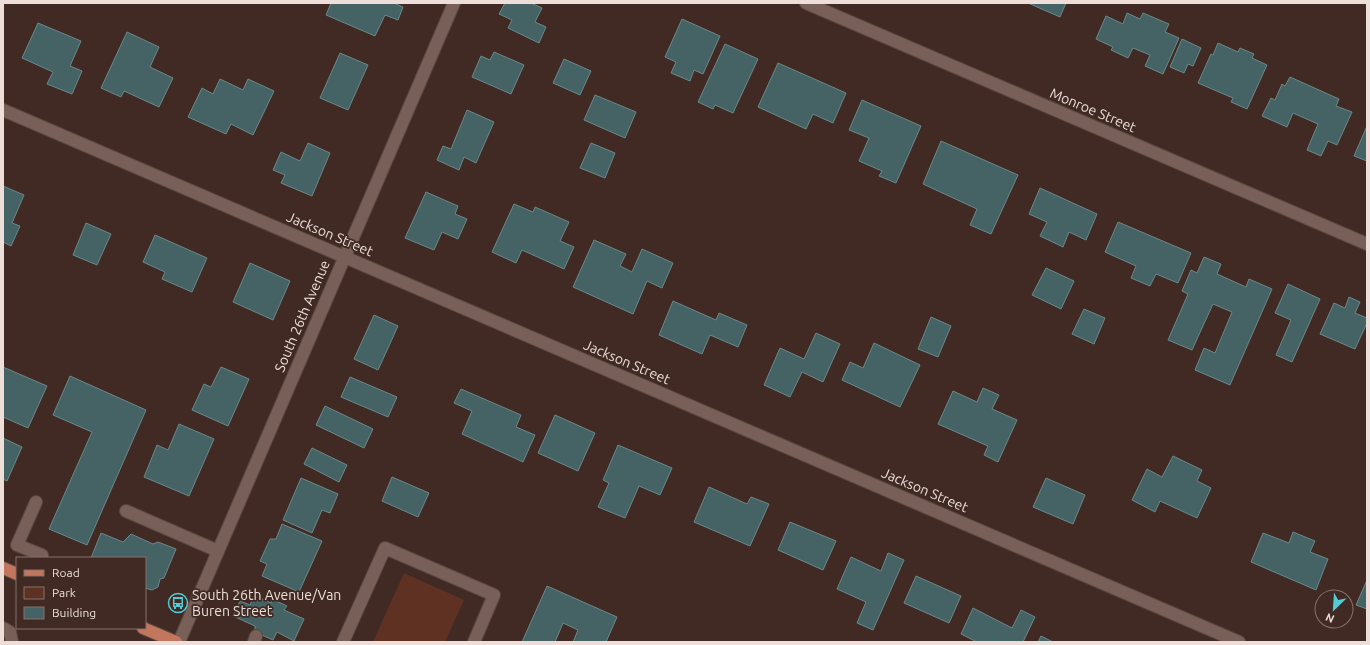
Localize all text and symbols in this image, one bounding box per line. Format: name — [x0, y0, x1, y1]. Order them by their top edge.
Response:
street label: Monroe Street — [1048, 85, 1139, 136]
street label: Jackson Street — [284, 209, 376, 260]
street label: South 26th Avenue — [271, 258, 333, 374]
street label: Jackson Street — [581, 337, 673, 388]
street label: Jackson Street — [879, 465, 971, 516]
legend — [16, 557, 146, 629]
text: Road — [52, 566, 80, 579]
text: Park — [52, 586, 76, 599]
place label: South 26th Avenue/Van Buren Street — [192, 587, 341, 619]
north arrow — [1314, 589, 1354, 629]
bus stop icon: South 26th Avenue/Van Buren Street — [167, 592, 189, 614]
text: Building — [52, 606, 96, 619]
text: N — [1324, 611, 1336, 625]

